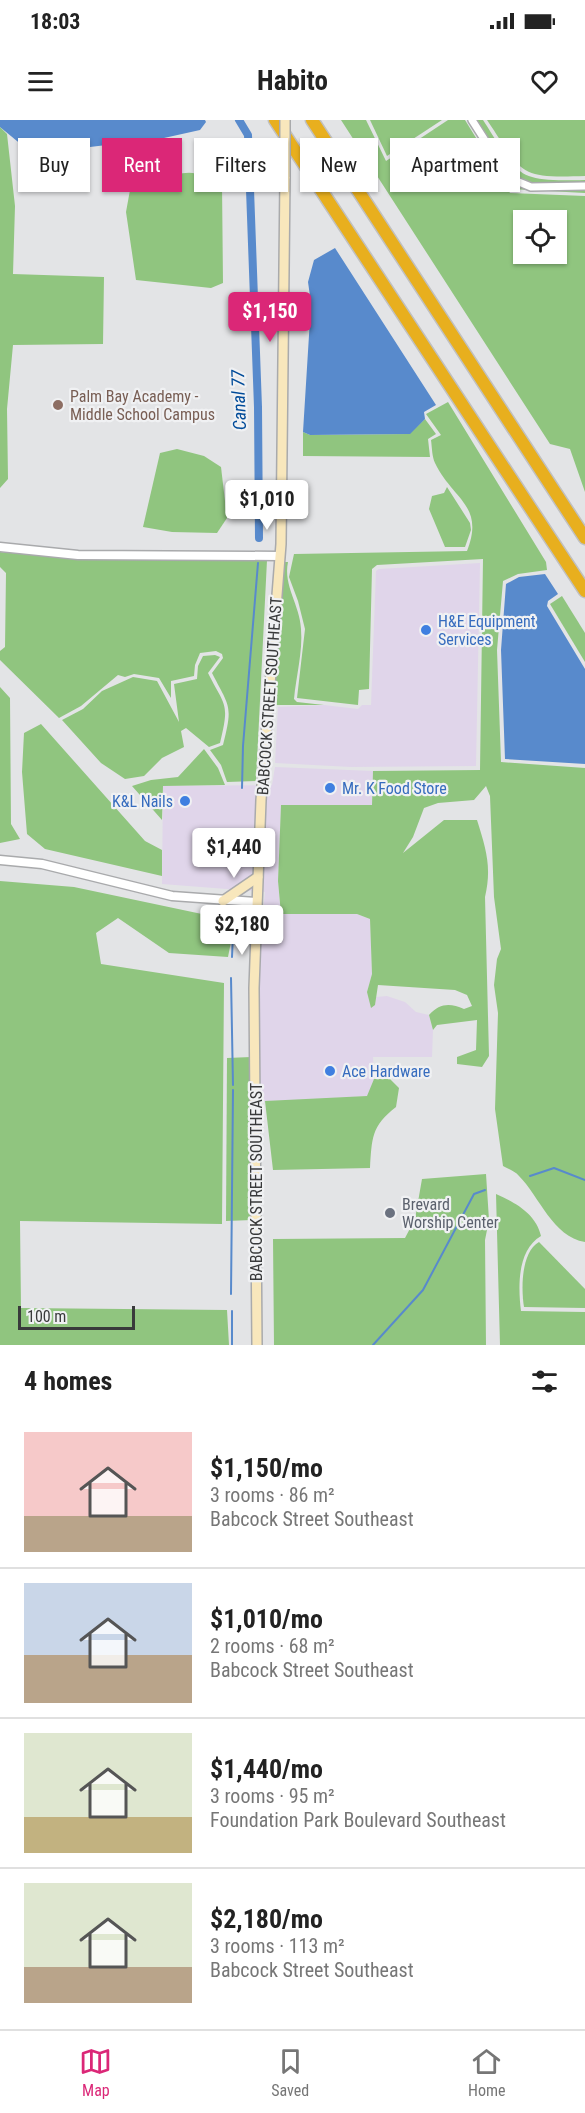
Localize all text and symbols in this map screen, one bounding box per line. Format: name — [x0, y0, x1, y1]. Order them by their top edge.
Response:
text: 18:03 — [30, 9, 81, 34]
icon: menu — [24, 65, 57, 98]
text: Habito — [257, 65, 328, 97]
icon: heart — [528, 65, 561, 98]
chip: Buy — [18, 138, 90, 192]
chip: Rent — [102, 138, 182, 192]
chip: Filters — [194, 138, 288, 192]
chip: New — [300, 138, 378, 192]
chip: Apartment — [390, 138, 520, 192]
map controls — [513, 210, 567, 264]
button: locate — [513, 210, 567, 264]
pin: $1,150 — [221, 292, 319, 343]
text: $1,150 — [242, 299, 298, 323]
water label: Canal 77 — [227, 368, 250, 431]
place label: Palm Bay Academy - Middle School Campus — [70, 387, 215, 424]
marker: Palm Bay Academy - Middle School Campus — [51, 398, 65, 412]
pin: $1,010 — [218, 480, 316, 531]
text: $1,010 — [239, 487, 295, 511]
street label: BABCOCK STREET SOUTHEAST — [253, 596, 286, 796]
place label: H&E Equipment Services — [438, 612, 536, 649]
marker: H&E Equipment Services — [419, 623, 433, 637]
place label: Mr. K Food Store — [342, 779, 447, 798]
marker: Mr. K Food Store — [323, 781, 337, 795]
place label: K&L Nails — [112, 792, 173, 811]
marker: K&L Nails — [178, 794, 192, 808]
pin: $1,440 — [185, 828, 283, 879]
text: $1,440 — [206, 835, 262, 859]
pin: $2,180 — [193, 905, 291, 956]
text: $2,180 — [214, 912, 270, 936]
place label: Ace Hardware — [342, 1062, 430, 1081]
marker: Ace Hardware — [323, 1064, 337, 1078]
street label: BABCOCK STREET SOUTHEAST — [247, 1083, 266, 1281]
place label: Brevard Worship Center — [402, 1195, 499, 1232]
marker: Brevard Worship Center — [383, 1206, 397, 1220]
scale bar — [18, 1303, 135, 1330]
text: 100 m — [27, 1307, 66, 1326]
icon: filters — [528, 1365, 561, 1398]
text: 4 homes — [24, 1366, 112, 1396]
text: $1,150/mo — [210, 1453, 323, 1483]
icon: home — [72, 1456, 144, 1528]
text: 3 rooms · 86 m² — [210, 1483, 335, 1507]
text: Babcock Street Southeast — [210, 1507, 414, 1531]
text: $1,010/mo — [210, 1604, 323, 1634]
icon: home — [72, 1607, 144, 1679]
text: 2 rooms · 68 m² — [210, 1634, 335, 1658]
text: Babcock Street Southeast — [210, 1658, 414, 1682]
text: $1,440/mo — [210, 1754, 323, 1784]
icon: home — [72, 1757, 144, 1829]
text: 3 rooms · 95 m² — [210, 1784, 335, 1808]
text: Foundation Park Boulevard Southeast — [210, 1808, 506, 1832]
text: $2,180/mo — [210, 1904, 323, 1934]
icon: home — [72, 1907, 144, 1979]
text: 3 rooms · 113 m² — [210, 1934, 345, 1958]
text: Babcock Street Southeast — [210, 1958, 414, 1982]
tab: Map — [79, 2045, 112, 2100]
tab: Saved — [271, 2045, 309, 2100]
tab: Home — [468, 2045, 506, 2100]

